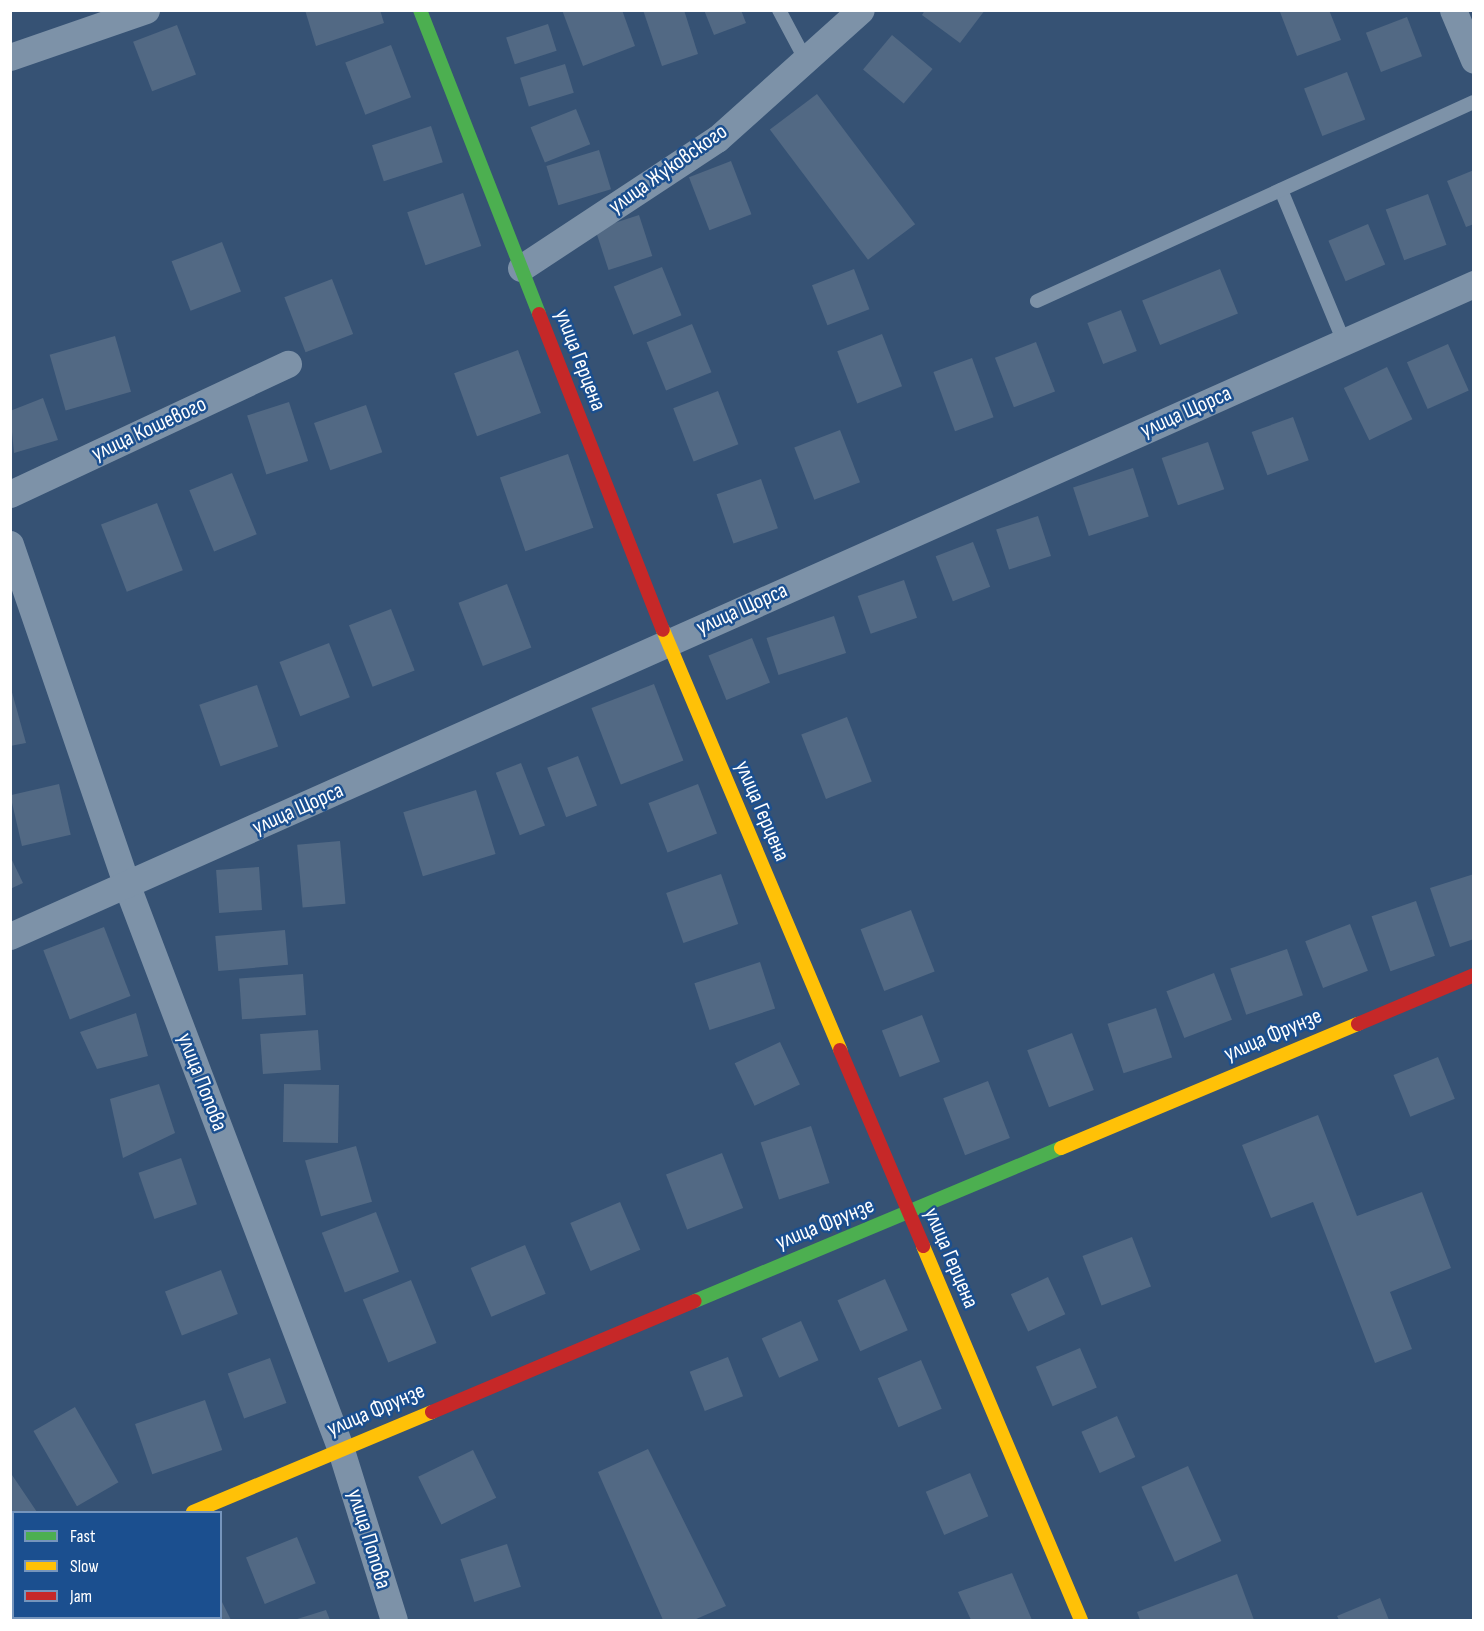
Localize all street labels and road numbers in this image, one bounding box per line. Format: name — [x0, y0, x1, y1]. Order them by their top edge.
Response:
street label: улица Жуковского — [604, 118, 732, 220]
street label: улица Герцена — [549, 305, 611, 415]
street label: улица Щорса — [1136, 380, 1236, 444]
street label: улица Кошевого — [87, 391, 211, 467]
street label: улица Щорса — [692, 577, 792, 641]
street label: улица Герцена — [729, 757, 795, 865]
street label: улица Щорса — [248, 777, 348, 841]
street label: улица Фрунзе — [1220, 1003, 1326, 1067]
street label: улица Попова — [171, 1029, 233, 1135]
street label: улица Фрунзе — [772, 1192, 878, 1256]
street label: улица Герцена — [918, 1204, 984, 1312]
street label: улица Фрунзе — [323, 1378, 429, 1442]
street label: улица Попова — [341, 1486, 397, 1592]

